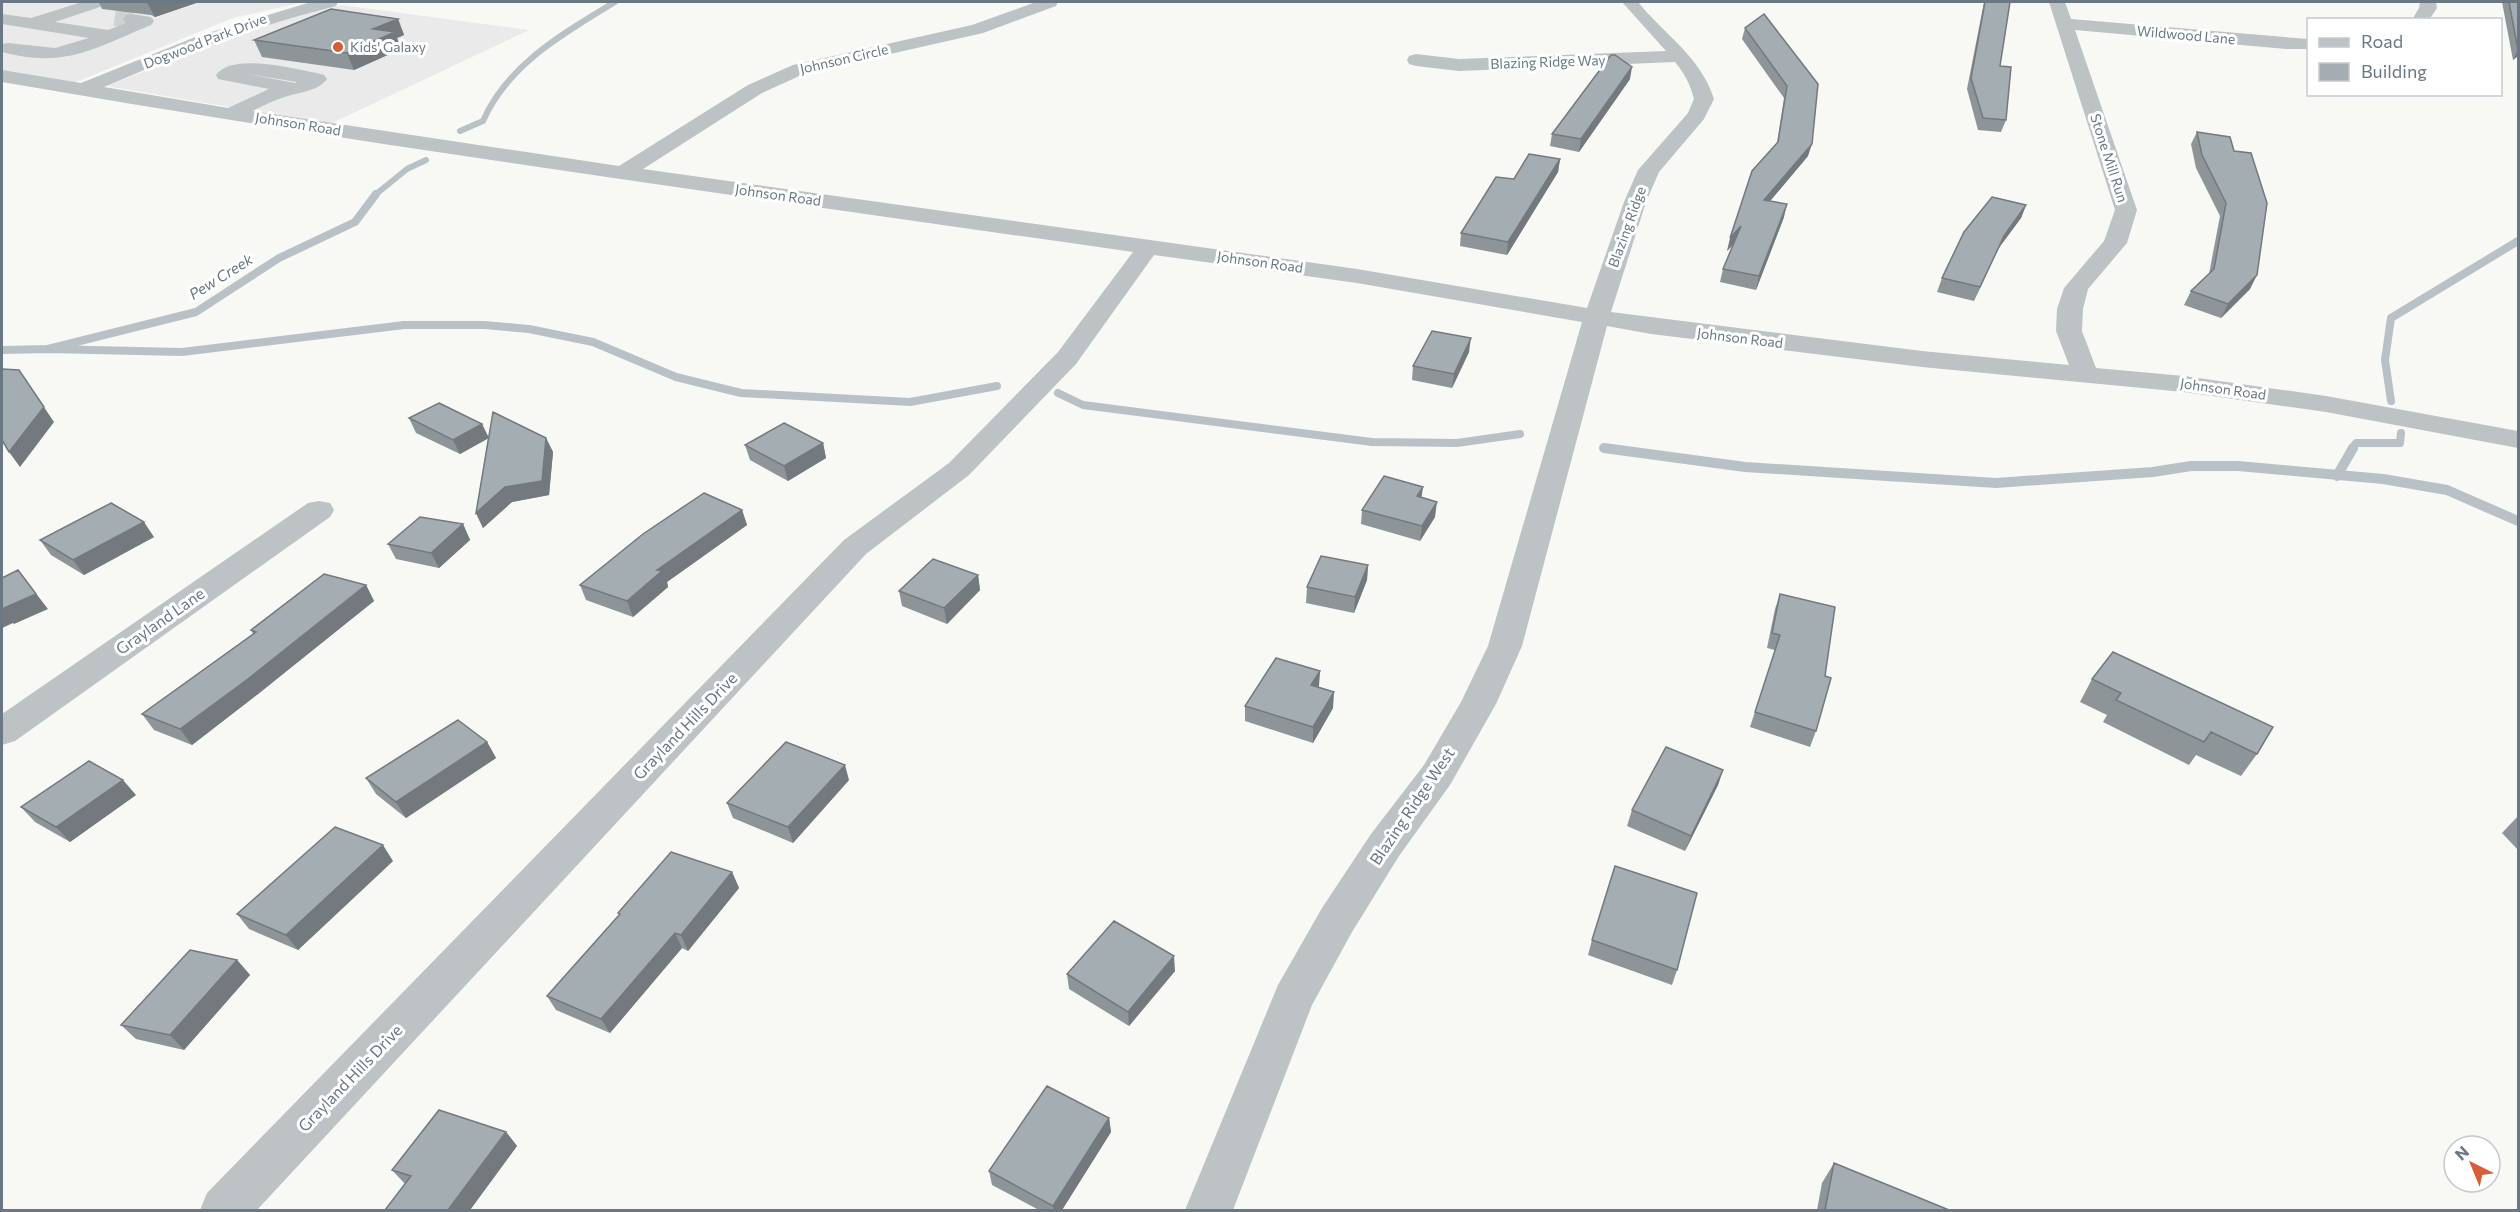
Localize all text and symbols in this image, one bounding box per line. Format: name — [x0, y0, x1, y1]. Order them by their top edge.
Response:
street label: Dogwood Park Drive — [141, 9, 269, 72]
legend — [2307, 18, 2502, 96]
street label: Wildwood Lane — [2136, 22, 2236, 47]
text: Road — [2361, 30, 2403, 52]
place label: Kids' Galaxy — [350, 38, 426, 55]
marker: Kids' Galaxy — [331, 40, 345, 54]
street label: Johnson Circle — [798, 40, 890, 77]
street label: Blazing Ridge Way — [1490, 51, 1606, 72]
text: Building — [2361, 60, 2427, 82]
street label: Johnson Road — [254, 108, 342, 139]
street label: Stone Mill Run — [2087, 111, 2132, 204]
street label: Johnson Road — [734, 180, 822, 209]
street label: Blazing Ridge — [1604, 184, 1649, 270]
street label: Johnson Road — [1216, 247, 1304, 276]
water label: Pew Creek — [185, 249, 256, 303]
street label: Johnson Road — [1696, 324, 1784, 351]
street label: Johnson Road — [2179, 374, 2267, 403]
street label: Grayland Lane — [112, 583, 208, 658]
street label: Grayland Hills Drive — [629, 668, 741, 783]
street label: Blazing Ridge West — [1365, 743, 1458, 868]
street label: Grayland Hills Drive — [294, 1020, 406, 1135]
north arrow — [2442, 1134, 2502, 1194]
text: N — [2451, 1142, 2472, 1164]

